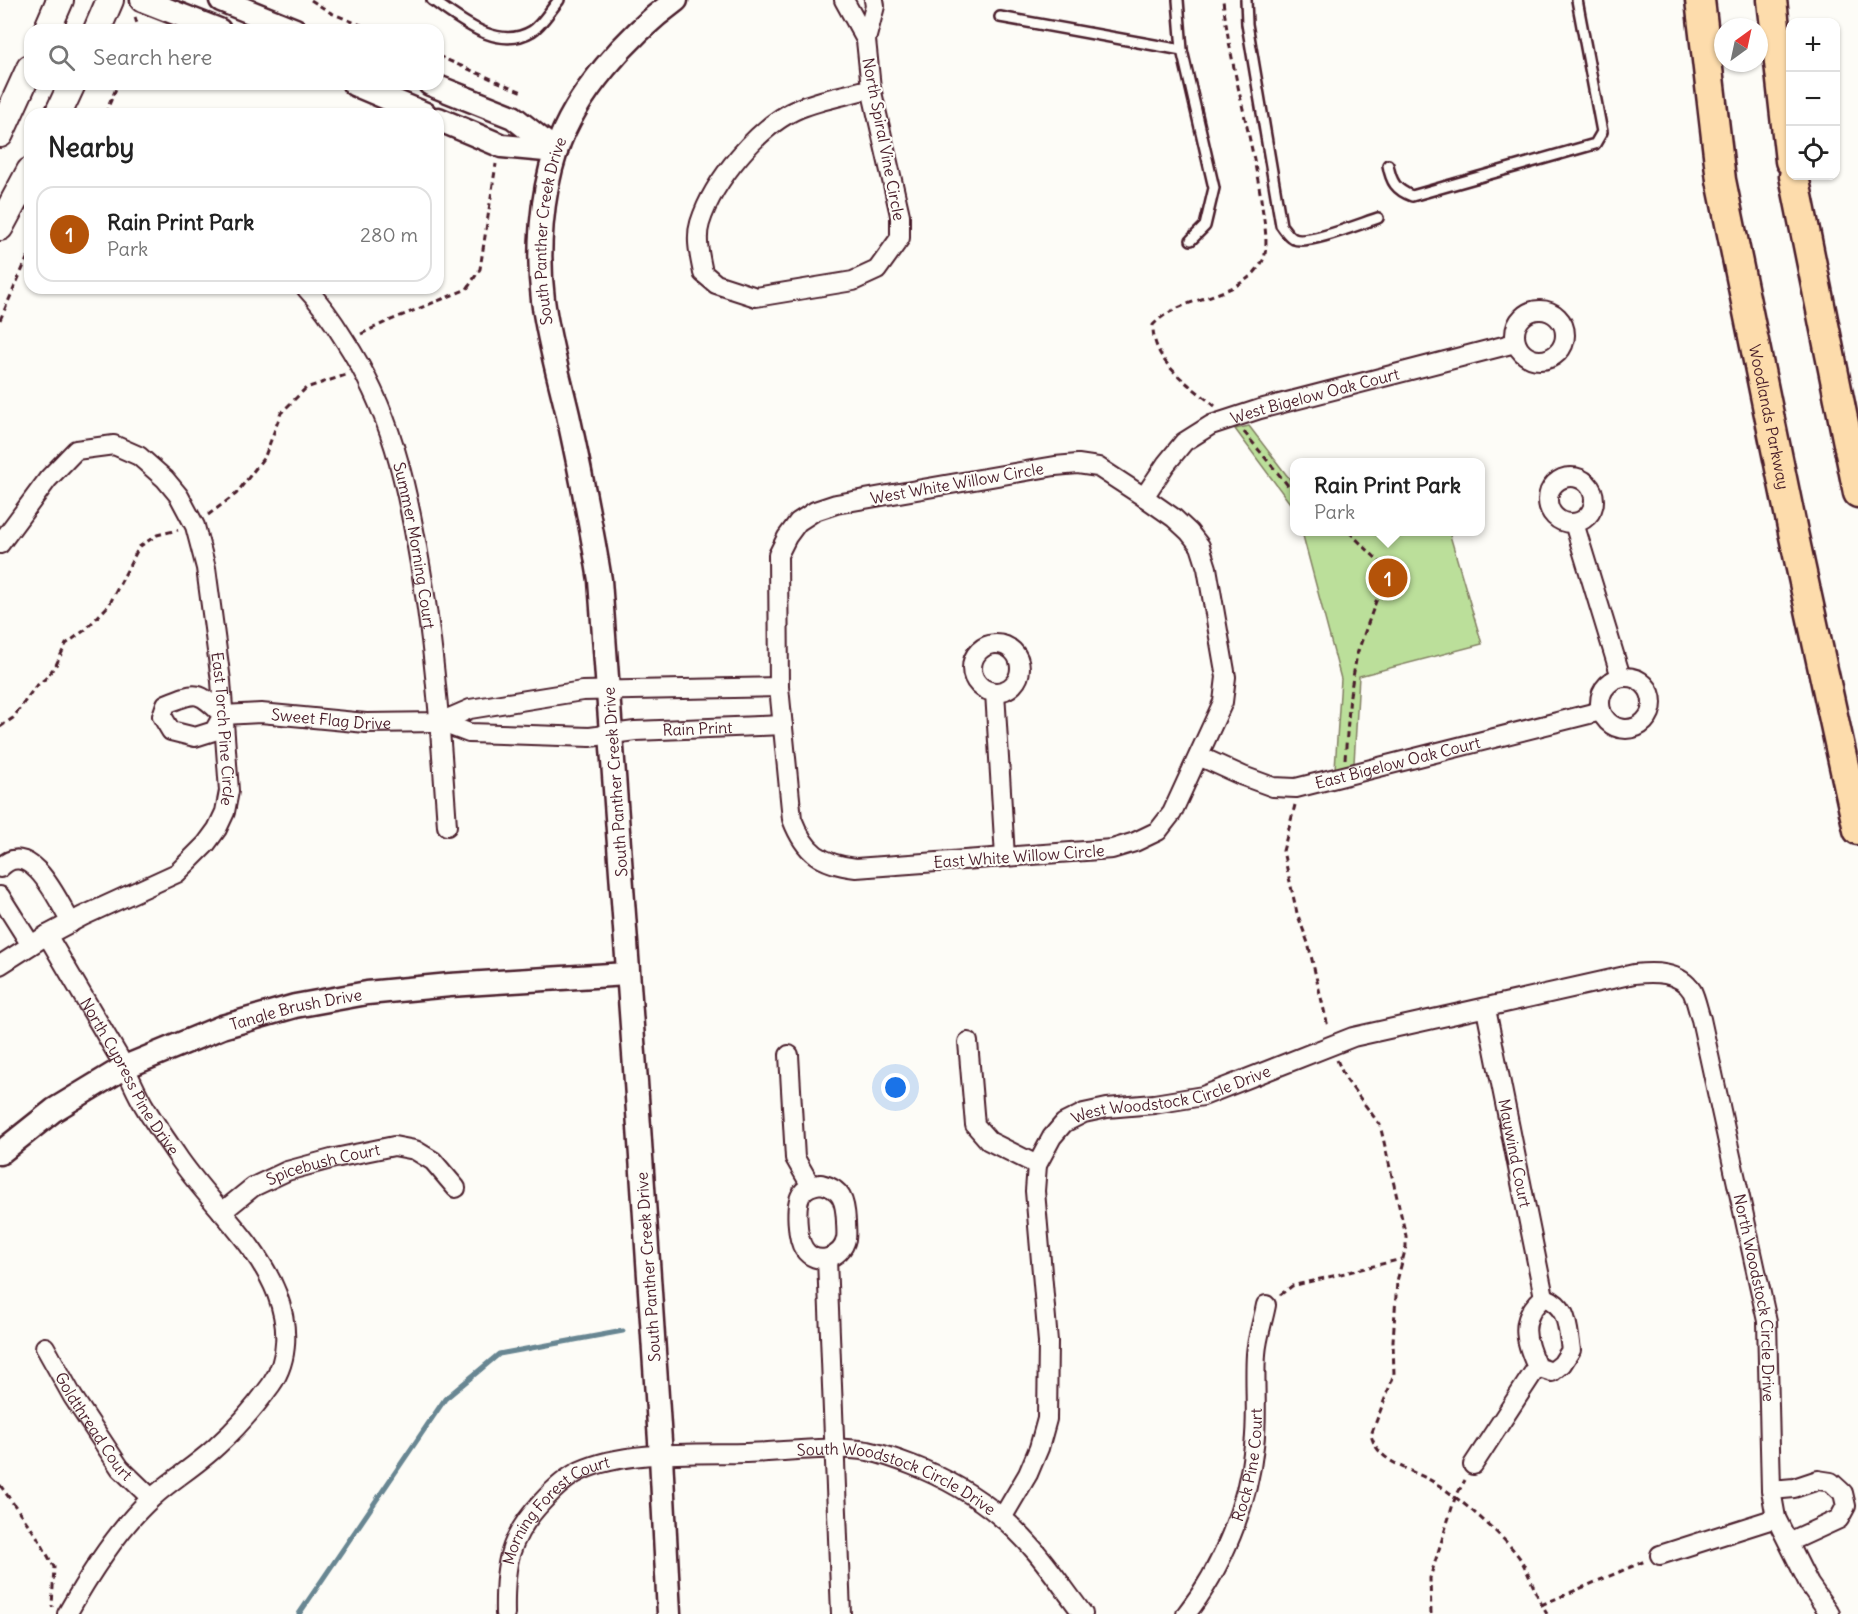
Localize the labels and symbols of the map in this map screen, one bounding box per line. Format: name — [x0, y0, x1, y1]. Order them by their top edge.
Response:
north arrow — [1714, 18, 1768, 72]
street label: North Spiral Vine Circle — [858, 56, 910, 222]
street label: South Panther Creek Drive — [530, 134, 570, 327]
street label: Woodlands Parkway — [1745, 343, 1794, 491]
street label: West Bigelow Oak Court — [1228, 363, 1402, 428]
street label: West White Willow Circle — [869, 458, 1045, 508]
street label: Summer Morning Court — [389, 460, 440, 631]
pin: 1 — [1368, 556, 1408, 600]
street label: East Torch Pine Circle — [207, 651, 239, 808]
street label: South Panther Creek Drive — [598, 686, 632, 878]
street label: Sweet Flag Drive — [270, 704, 391, 733]
street label: Rain Print — [662, 717, 734, 740]
street label: East Bigelow Oak Court — [1313, 732, 1483, 793]
street label: East White Willow Circle — [933, 840, 1105, 872]
street label: Tangle Brush Drive — [227, 984, 363, 1034]
street label: North Cypress Pine Drive — [76, 994, 184, 1159]
street label: West Woodstock Circle Drive — [1068, 1061, 1273, 1128]
your location — [881, 1073, 910, 1102]
street label: Maywind Court — [1494, 1097, 1536, 1210]
street label: Spicebush Court — [263, 1139, 382, 1189]
street label: South Panther Creek Drive — [631, 1171, 665, 1363]
street label: North Woodstock Circle Drive — [1729, 1192, 1779, 1402]
street label: Goldthread Court — [51, 1368, 137, 1485]
street label: Rock Pine Court — [1227, 1408, 1266, 1524]
street label: South Woodstock Circle Drive — [796, 1439, 1000, 1519]
street label: Morning Forest Court — [498, 1451, 612, 1567]

